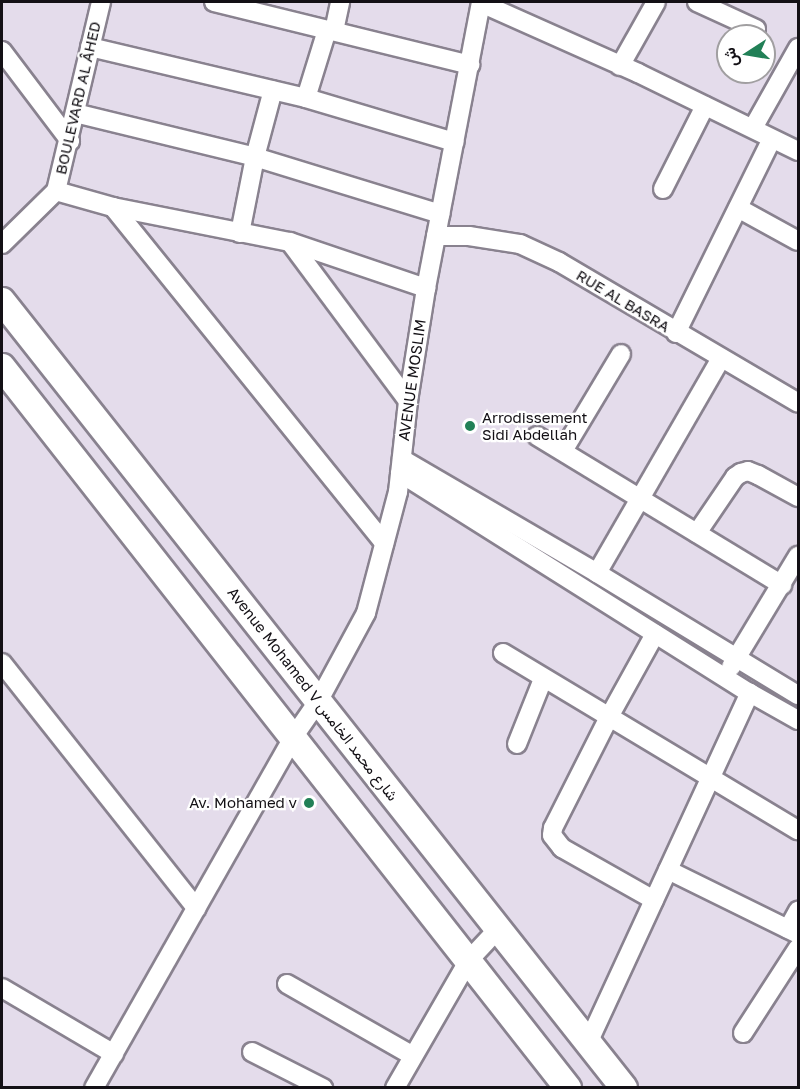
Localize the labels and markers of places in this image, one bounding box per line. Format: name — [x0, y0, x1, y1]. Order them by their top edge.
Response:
place label: Arrodissement Sidi Abdellah — [482, 408, 587, 443]
marker: Arrodissement Sidi Abdellah — [463, 419, 477, 433]
place label: Av. Mohamed v — [189, 794, 297, 812]
marker: Av. Mohamed v — [302, 796, 316, 810]

